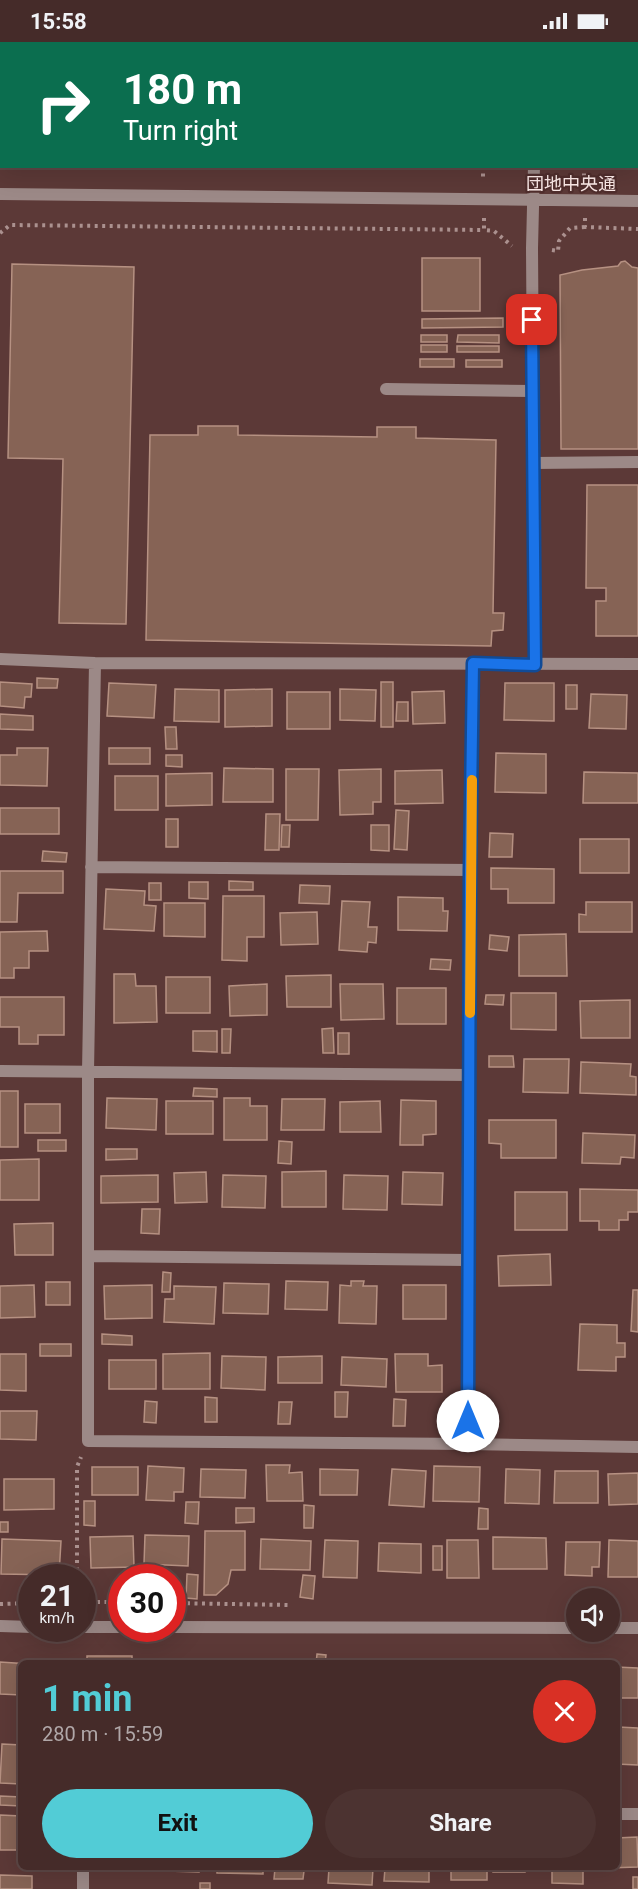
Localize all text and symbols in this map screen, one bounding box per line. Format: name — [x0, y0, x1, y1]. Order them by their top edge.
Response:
text: 15:58 — [30, 9, 87, 34]
text: 180 m — [123, 65, 242, 114]
icon: right — [24, 66, 102, 144]
text: Turn right — [123, 115, 238, 147]
street label: 団地中央通 — [526, 173, 616, 194]
pin — [506, 294, 557, 345]
icon: arrive — [515, 303, 548, 336]
position arrow — [436, 1389, 500, 1453]
speed limit sign: 30 — [108, 1564, 186, 1642]
text: 21 — [40, 1578, 74, 1613]
map controls — [566, 1588, 620, 1642]
button: sound — [566, 1588, 620, 1642]
text: km/h — [39, 1609, 75, 1627]
text: 1 min — [42, 1678, 133, 1720]
button: close — [533, 1680, 596, 1743]
text: 280 m · 15:59 — [42, 1722, 163, 1746]
button: Exit — [42, 1789, 313, 1858]
button: Share — [325, 1789, 596, 1858]

